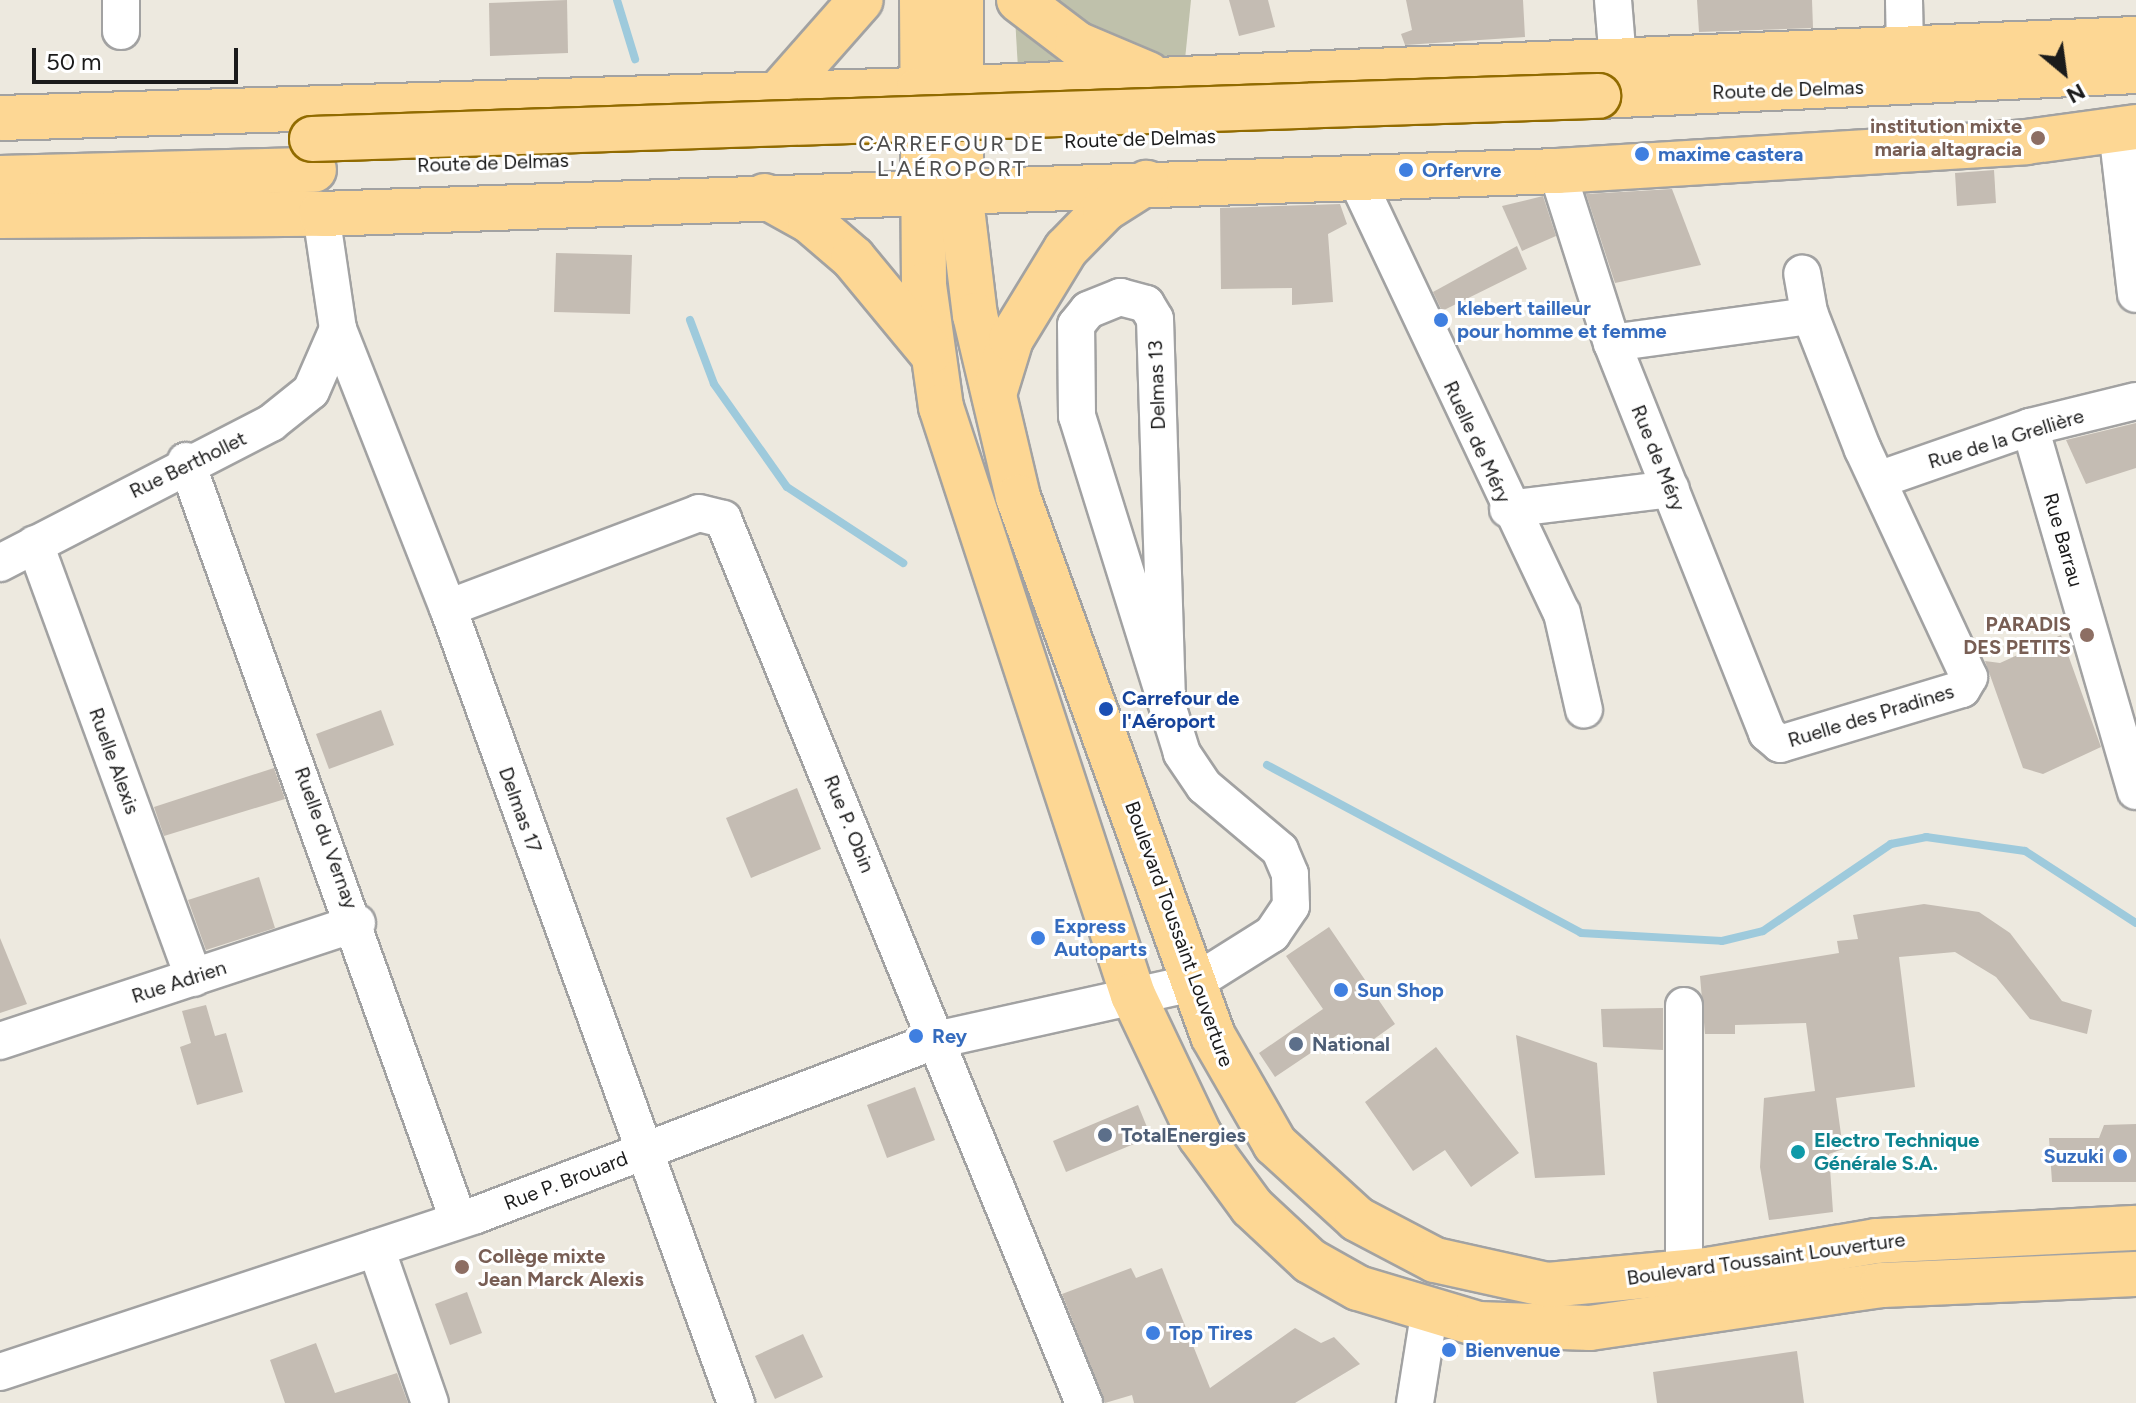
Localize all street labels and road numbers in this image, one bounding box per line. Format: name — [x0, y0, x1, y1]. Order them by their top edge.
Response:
street label: Route de Delmas — [1712, 75, 1864, 105]
street label: Route de Delmas — [1064, 124, 1216, 154]
street label: Route de Delmas — [417, 148, 569, 178]
street label: Delmas 13 — [1143, 340, 1171, 430]
street label: Ruelle de Méry — [1438, 377, 1516, 507]
street label: Rue de Méry — [1626, 401, 1690, 515]
street label: Rue de la Grellière — [1925, 404, 2087, 474]
street label: Rue Berthollet — [126, 426, 250, 504]
street label: Rue Barrau — [2038, 490, 2088, 590]
street label: Ruelle des Pradines — [1785, 679, 1957, 753]
street label: Ruelle Alexis — [84, 705, 144, 817]
street label: Ruelle du Vernay — [289, 764, 363, 912]
street label: Delmas 17 — [493, 764, 547, 856]
street label: Rue P. Obin — [819, 772, 879, 876]
street label: Boulevard Toussaint Louverture — [1120, 798, 1238, 1070]
street label: Rue Adrien — [129, 955, 229, 1009]
street label: Rue P. Brouard — [501, 1146, 631, 1216]
street label: Boulevard Toussaint Louverture — [1625, 1228, 1907, 1290]

